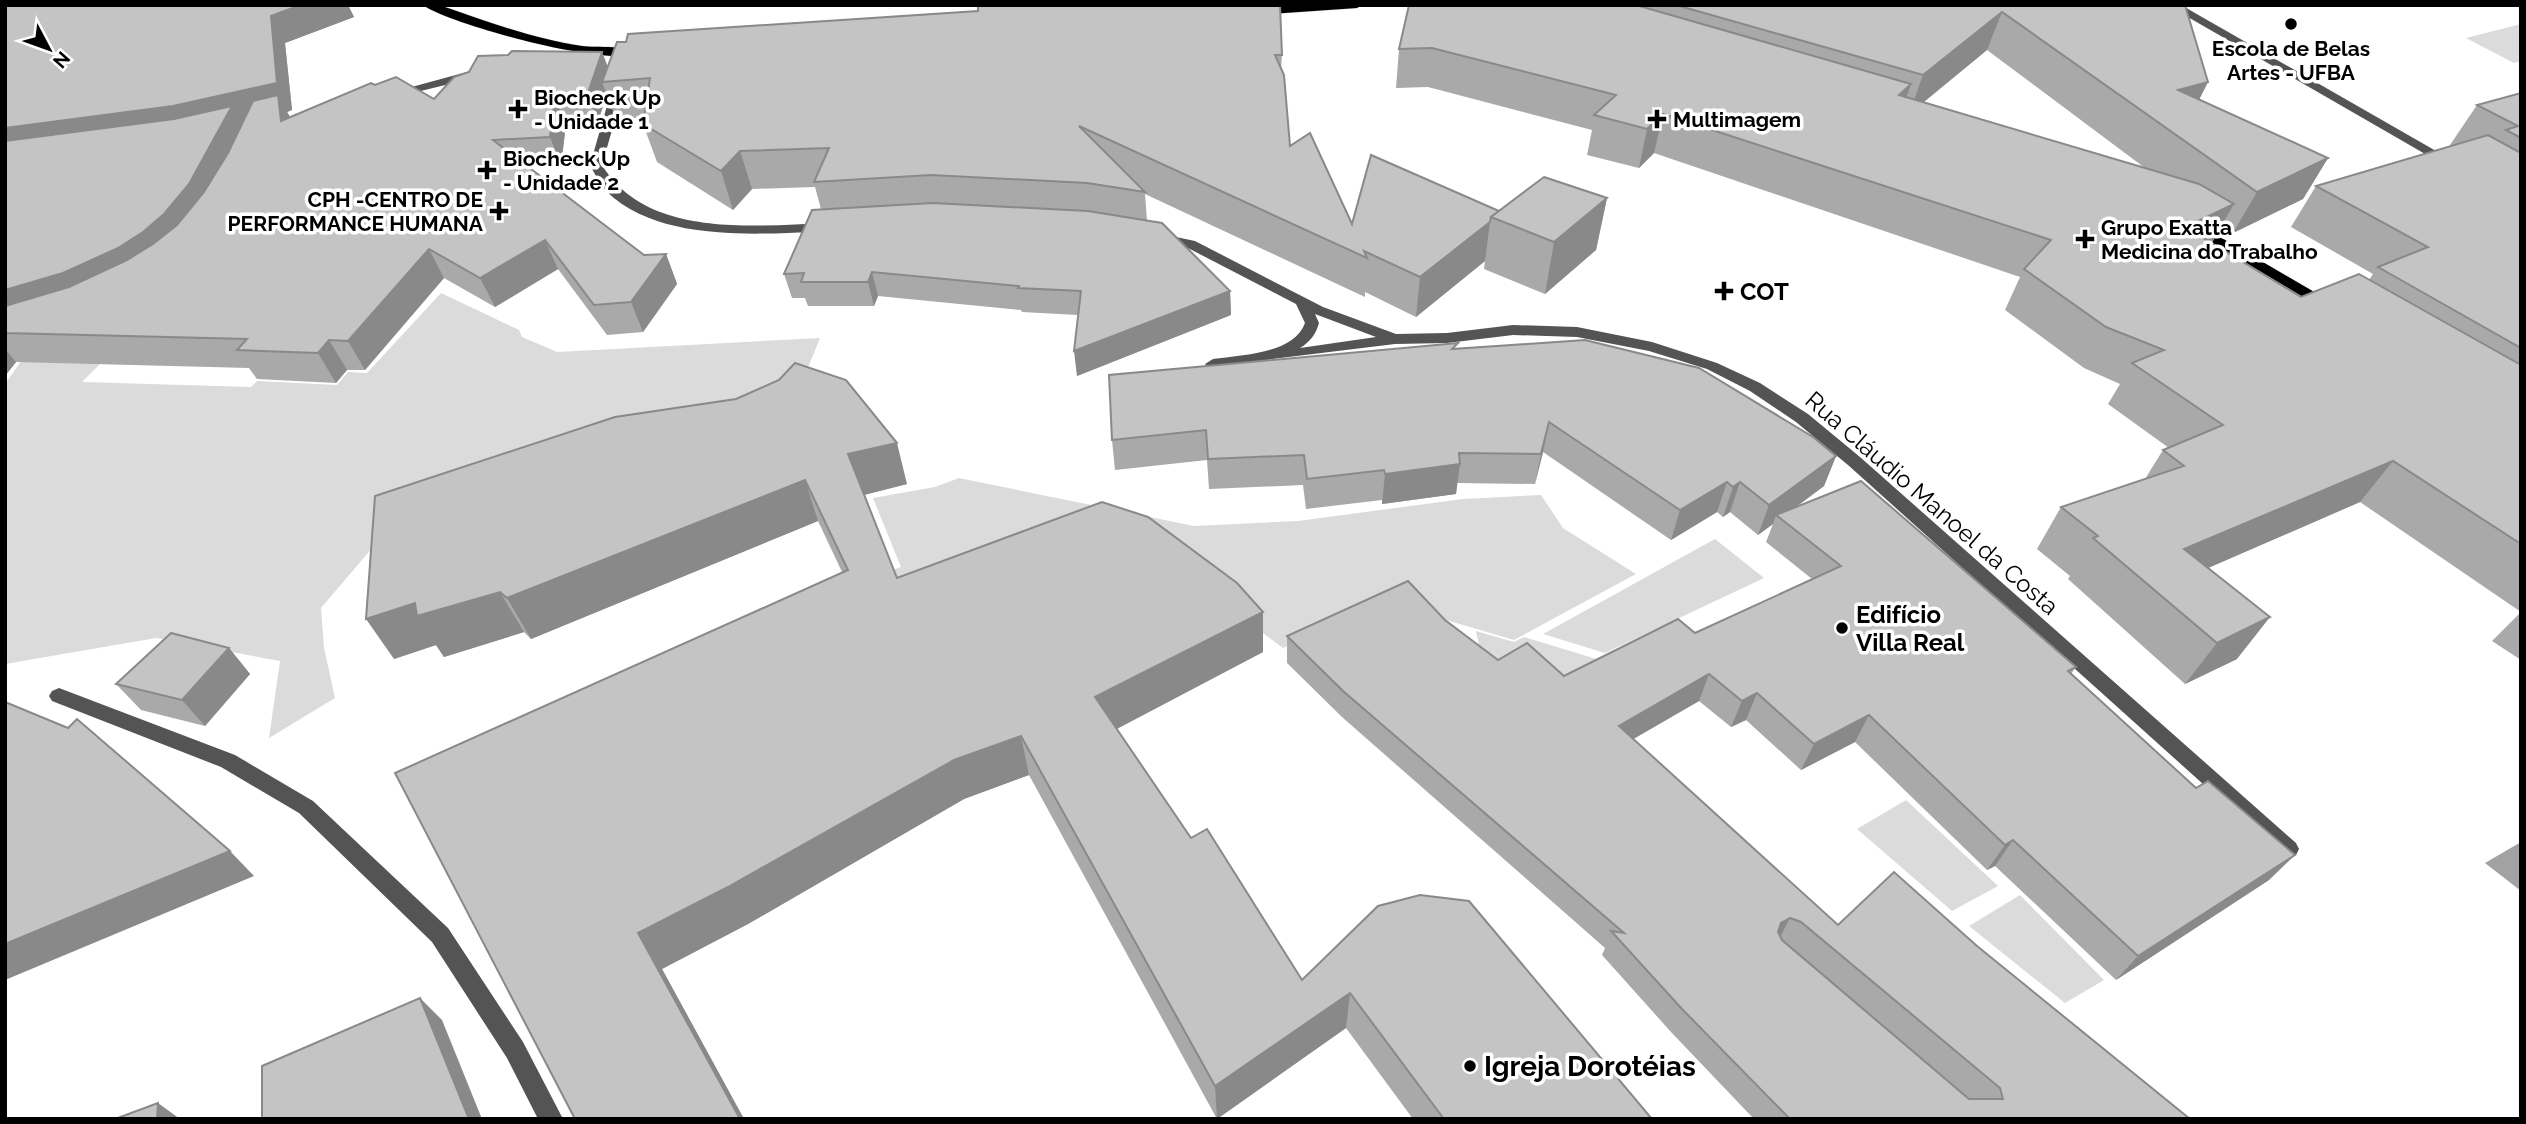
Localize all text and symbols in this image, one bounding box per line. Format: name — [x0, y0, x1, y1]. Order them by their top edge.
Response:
north arrow — [14, 14, 84, 84]
marker: Escola de Belas Artes - UFBA — [2283, 16, 2299, 32]
place label: Escola de Belas Artes - UFBA — [2212, 36, 2370, 85]
text: N — [49, 47, 75, 73]
place label: Biocheck Up - Unidade 1 — [534, 85, 661, 134]
marker: Biocheck Up - Unidade 1 — [508, 99, 528, 119]
place label: Multimagem — [1673, 107, 1801, 132]
marker: Multimagem — [1647, 109, 1667, 129]
place label: Biocheck Up - Unidade 2 — [503, 146, 630, 195]
marker: Biocheck Up - Unidade 2 — [477, 160, 497, 180]
place label: CPH -CENTRO DE PERFORMANCE HUMANA — [227, 187, 484, 236]
marker: CPH -CENTRO DE PERFORMANCE HUMANA — [489, 201, 509, 221]
place label: Grupo Exatta Medicina do Trabalho — [2101, 215, 2318, 264]
marker: Grupo Exatta Medicina do Trabalho — [2075, 229, 2095, 249]
place label: COT — [1740, 277, 1789, 306]
marker: COT — [1714, 281, 1734, 301]
street label: Rua Cláudio Manoel da Costa — [1800, 385, 2064, 621]
place label: Edifício Villa Real — [1856, 600, 1965, 657]
marker: Edifício Villa Real — [1834, 620, 1850, 636]
place label: Igreja Dorotéias — [1484, 1050, 1696, 1083]
marker: Igreja Dorotéias — [1462, 1058, 1478, 1074]

